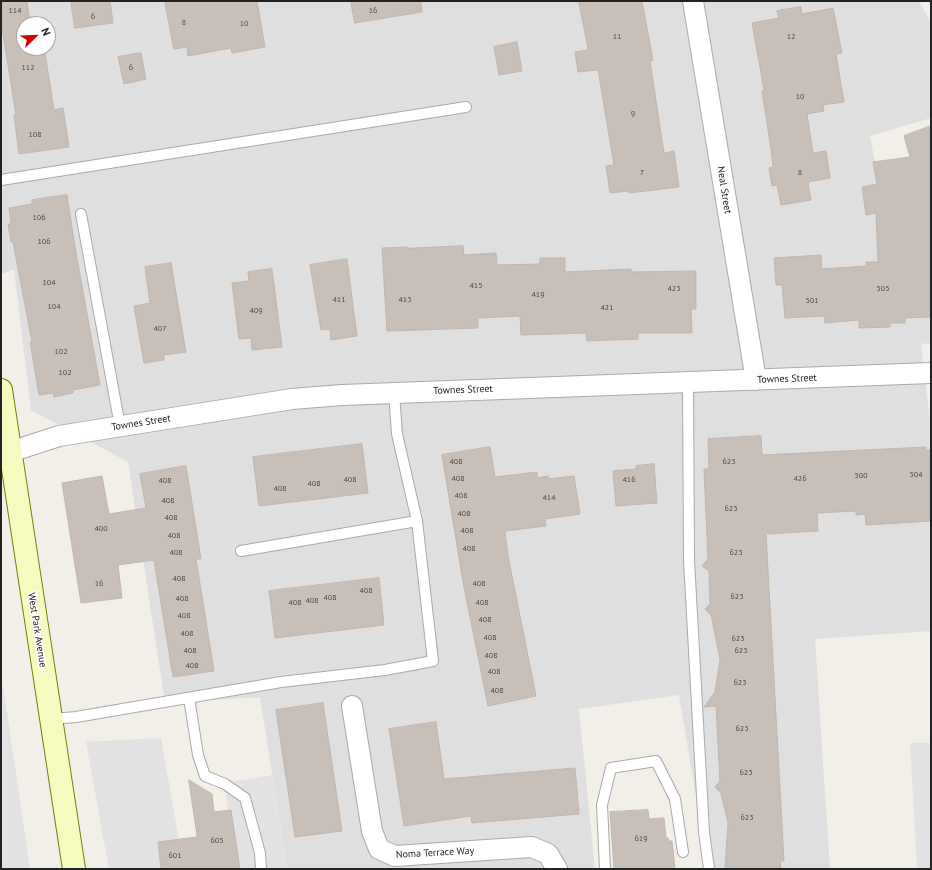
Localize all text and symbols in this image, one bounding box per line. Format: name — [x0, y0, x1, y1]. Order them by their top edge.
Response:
house number: 114 — [8, 6, 22, 16]
house number: 16 — [369, 6, 377, 16]
house number: 6 — [91, 12, 95, 22]
north arrow — [16, 16, 56, 56]
house number: 8 — [182, 18, 186, 28]
house number: 10 — [240, 19, 248, 29]
text: N — [38, 26, 54, 38]
house number: 11 — [613, 32, 621, 42]
house number: 12 — [787, 32, 795, 42]
house number: 112 — [21, 63, 35, 73]
house number: 6 — [129, 63, 133, 73]
house number: 10 — [796, 92, 804, 102]
house number: 9 — [631, 109, 635, 119]
house number: 108 — [28, 130, 42, 140]
street label: Neal Street — [714, 165, 734, 215]
house number: 7 — [640, 168, 644, 178]
house number: 8 — [798, 168, 802, 178]
house number: 106 — [32, 213, 46, 223]
house number: 106 — [37, 237, 51, 247]
house number: 104 — [42, 278, 56, 288]
house number: 415 — [469, 281, 483, 291]
house number: 423 — [667, 284, 681, 294]
house number: 505 — [876, 284, 890, 294]
house number: 419 — [531, 290, 545, 300]
house number: 411 — [332, 295, 346, 305]
house number: 413 — [398, 295, 412, 305]
house number: 501 — [805, 296, 819, 306]
house number: 104 — [47, 302, 61, 312]
house number: 421 — [600, 303, 614, 313]
house number: 409 — [249, 306, 263, 316]
house number: 407 — [153, 324, 167, 334]
house number: 102 — [54, 347, 68, 357]
house number: 102 — [58, 368, 72, 378]
street label: Townes Street — [757, 372, 817, 386]
street label: Townes Street — [433, 383, 493, 397]
street label: Townes Street — [111, 412, 171, 434]
house number: 408 — [449, 457, 463, 467]
house number: 623 — [722, 457, 736, 467]
house number: 504 — [909, 470, 923, 480]
house number: 500 — [854, 471, 868, 481]
house number: 408 — [451, 474, 465, 484]
house number: 426 — [793, 474, 807, 484]
house number: 408 — [343, 475, 357, 485]
house number: 416 — [622, 475, 636, 485]
house number: 408 — [158, 476, 172, 486]
house number: 408 — [307, 479, 321, 489]
house number: 408 — [273, 484, 287, 494]
house number: 408 — [454, 491, 468, 501]
house number: 414 — [542, 493, 556, 503]
house number: 408 — [161, 496, 175, 506]
house number: 623 — [724, 504, 738, 514]
house number: 408 — [457, 509, 471, 519]
house number: 408 — [164, 513, 178, 523]
house number: 400 — [94, 524, 108, 534]
house number: 408 — [460, 526, 474, 536]
house number: 408 — [167, 531, 181, 541]
house number: 408 — [462, 544, 476, 554]
house number: 408 — [169, 548, 183, 558]
house number: 623 — [729, 548, 743, 558]
house number: 408 — [172, 574, 186, 584]
house number: 16 — [95, 579, 103, 589]
house number: 408 — [472, 579, 486, 589]
house number: 408 — [359, 586, 373, 596]
street label: West Park Avenue — [25, 592, 49, 668]
house number: 623 — [730, 592, 744, 602]
house number: 408 — [323, 593, 337, 603]
house number: 408 — [175, 594, 189, 604]
house number: 408 — [305, 596, 319, 606]
house number: 408 — [288, 598, 302, 608]
house number: 408 — [475, 598, 489, 608]
house number: 408 — [177, 611, 191, 621]
house number: 408 — [478, 615, 492, 625]
house number: 408 — [180, 629, 194, 639]
house number: 408 — [483, 633, 497, 643]
house number: 623 — [731, 634, 745, 644]
house number: 408 — [183, 646, 197, 656]
house number: 623 — [734, 646, 748, 656]
house number: 408 — [484, 651, 498, 661]
house number: 408 — [185, 661, 199, 671]
house number: 408 — [487, 667, 501, 677]
house number: 623 — [733, 678, 747, 688]
house number: 408 — [490, 686, 504, 696]
house number: 623 — [735, 724, 749, 734]
house number: 623 — [739, 768, 753, 778]
house number: 623 — [740, 813, 754, 823]
house number: 619 — [634, 834, 648, 844]
house number: 605 — [210, 836, 224, 846]
street label: Noma Terrace Way — [396, 845, 474, 861]
house number: 601 — [168, 851, 182, 861]

